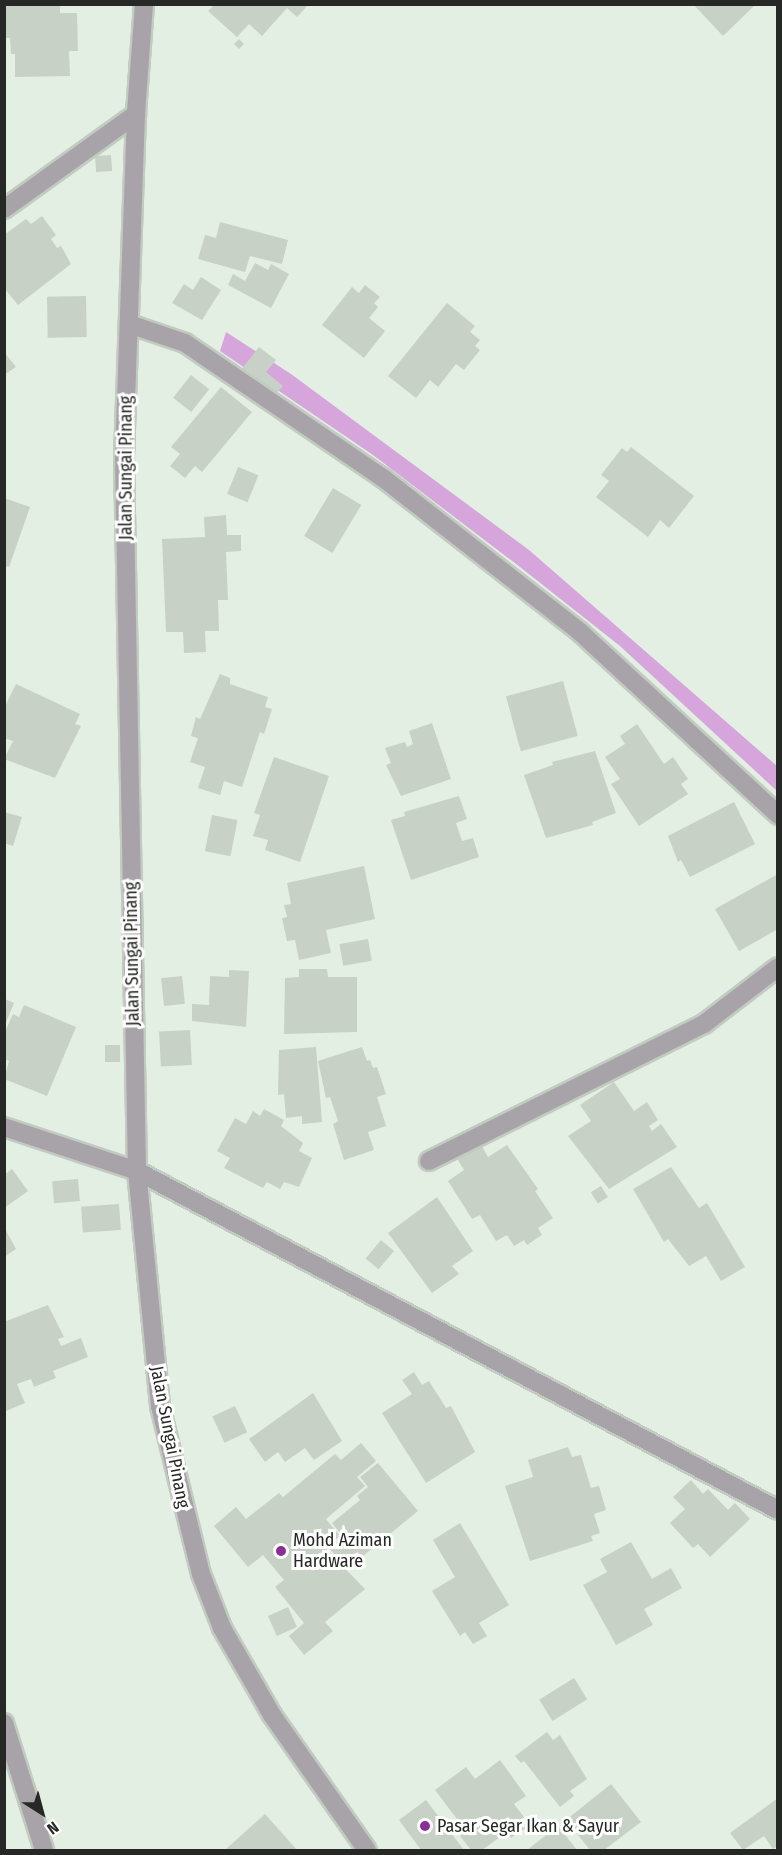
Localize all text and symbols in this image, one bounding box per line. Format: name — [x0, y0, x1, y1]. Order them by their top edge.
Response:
street label: Jalan Sungai Pinang — [115, 396, 137, 540]
street label: Jalan Sungai Pinang — [120, 882, 144, 1026]
street label: Jalan Sungai Pinang — [146, 1364, 194, 1510]
place label: Mohd Aziman Hardware — [293, 1530, 392, 1572]
marker: Mohd Aziman Hardware — [274, 1544, 288, 1558]
north arrow — [12, 1783, 72, 1843]
place label: Pasar Segar Ikan & Sayur — [437, 1815, 619, 1837]
text: N — [43, 1817, 62, 1838]
marker: Pasar Segar Ikan & Sayur — [418, 1819, 432, 1833]

